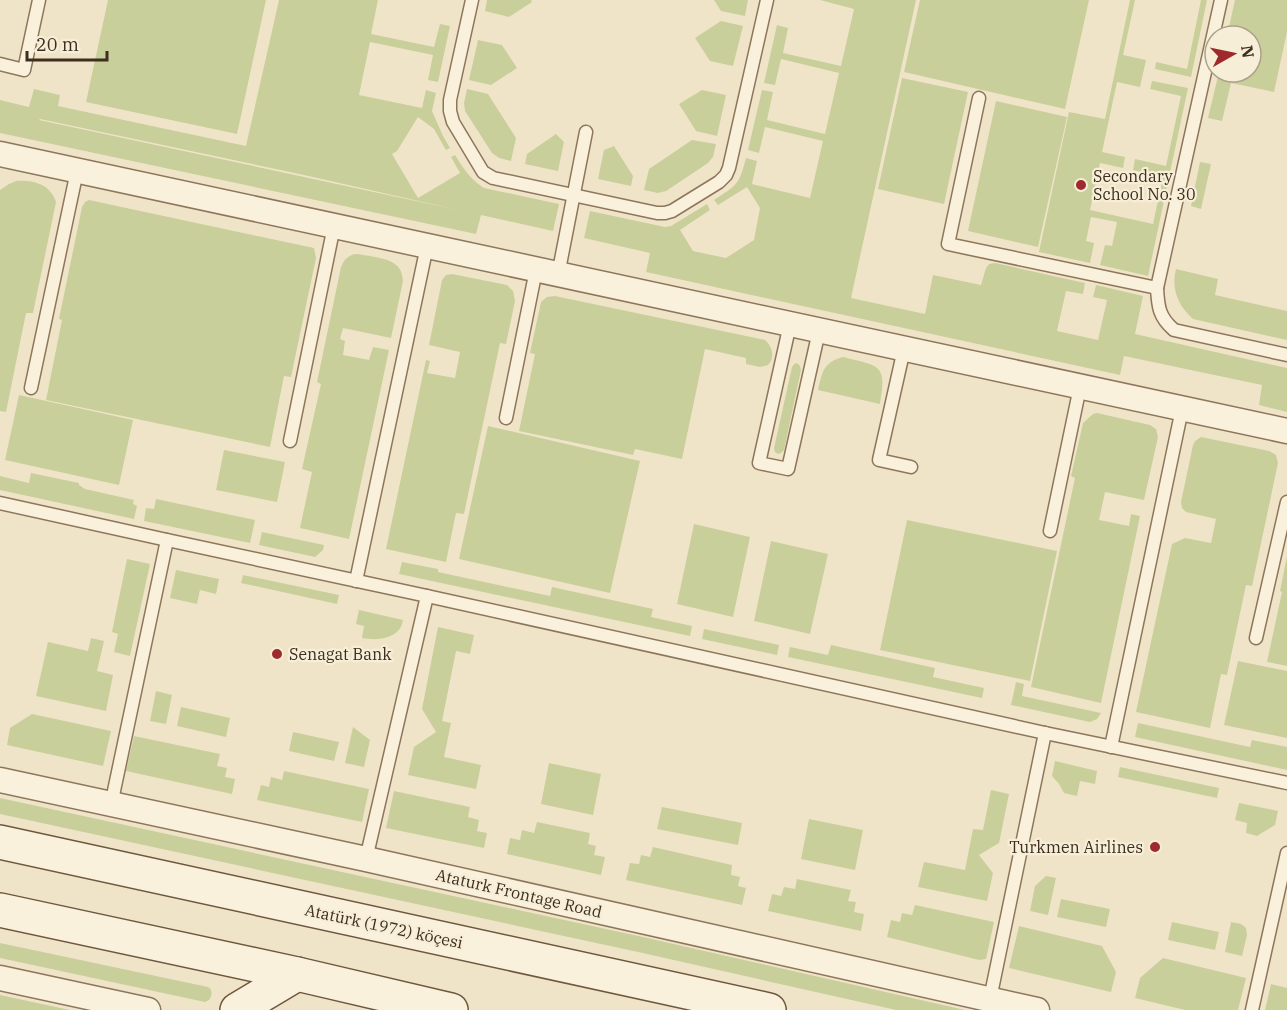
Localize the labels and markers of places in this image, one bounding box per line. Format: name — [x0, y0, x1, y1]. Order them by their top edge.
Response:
place label: Secondary School No. 30 — [1093, 166, 1195, 204]
marker: Secondary School No. 30 — [1074, 178, 1088, 192]
place label: Senagat Bank — [289, 644, 392, 664]
marker: Senagat Bank — [270, 647, 284, 661]
place label: Turkmen Airlines — [1009, 837, 1143, 857]
marker: Turkmen Airlines — [1148, 840, 1162, 854]

